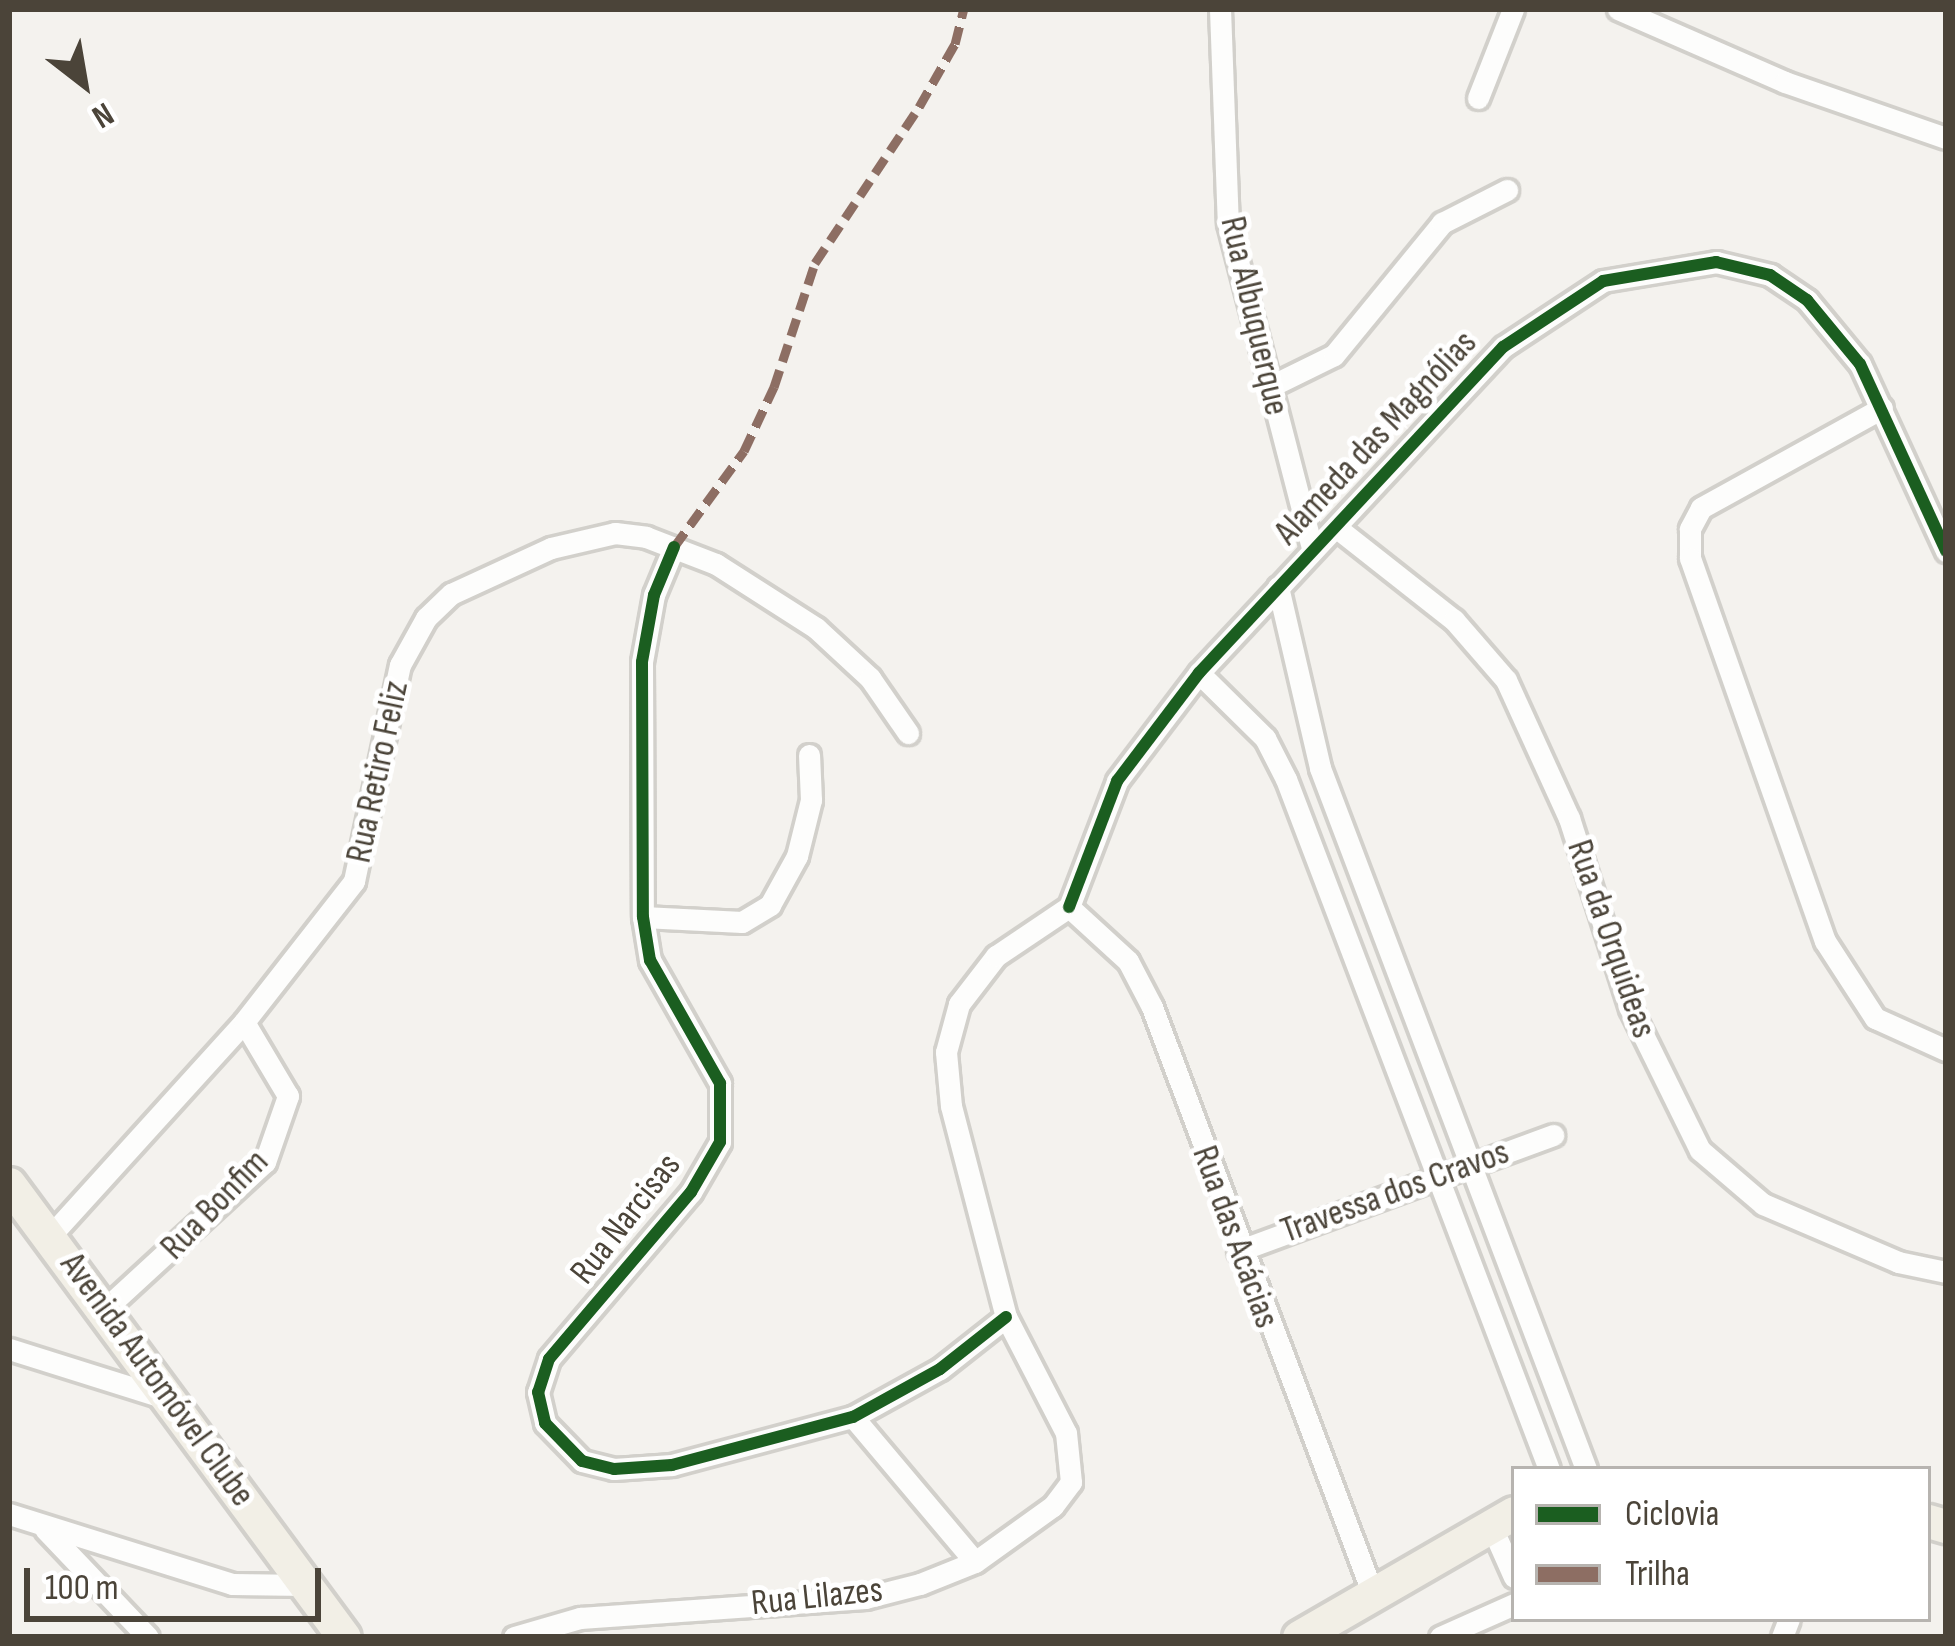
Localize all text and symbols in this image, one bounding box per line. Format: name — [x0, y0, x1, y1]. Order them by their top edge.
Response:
north arrow — [24, 24, 144, 144]
text: N — [85, 93, 120, 137]
street label: Rua Albuquerque — [1210, 212, 1298, 420]
street label: Alameda das Magnólias — [1266, 322, 1486, 554]
street label: Rua Retiro Feliz — [338, 677, 418, 867]
street label: Rua da Orquideas — [1557, 834, 1665, 1044]
street label: Travessa dos Cravos — [1275, 1131, 1515, 1253]
street label: Rua das Acácias — [1182, 1140, 1288, 1334]
street label: Rua Bonfim — [152, 1141, 278, 1269]
street label: Rua Narcisas — [562, 1145, 690, 1293]
street label: Avenida Automóvel Clube — [51, 1245, 263, 1515]
legend — [1511, 1466, 1931, 1622]
text: Ciclovia — [1625, 1493, 1719, 1536]
scale bar — [30, 1544, 327, 1618]
text: Trilha — [1625, 1553, 1690, 1596]
text: 100 m — [45, 1567, 119, 1610]
street label: Rua Lilazes — [749, 1569, 885, 1625]

